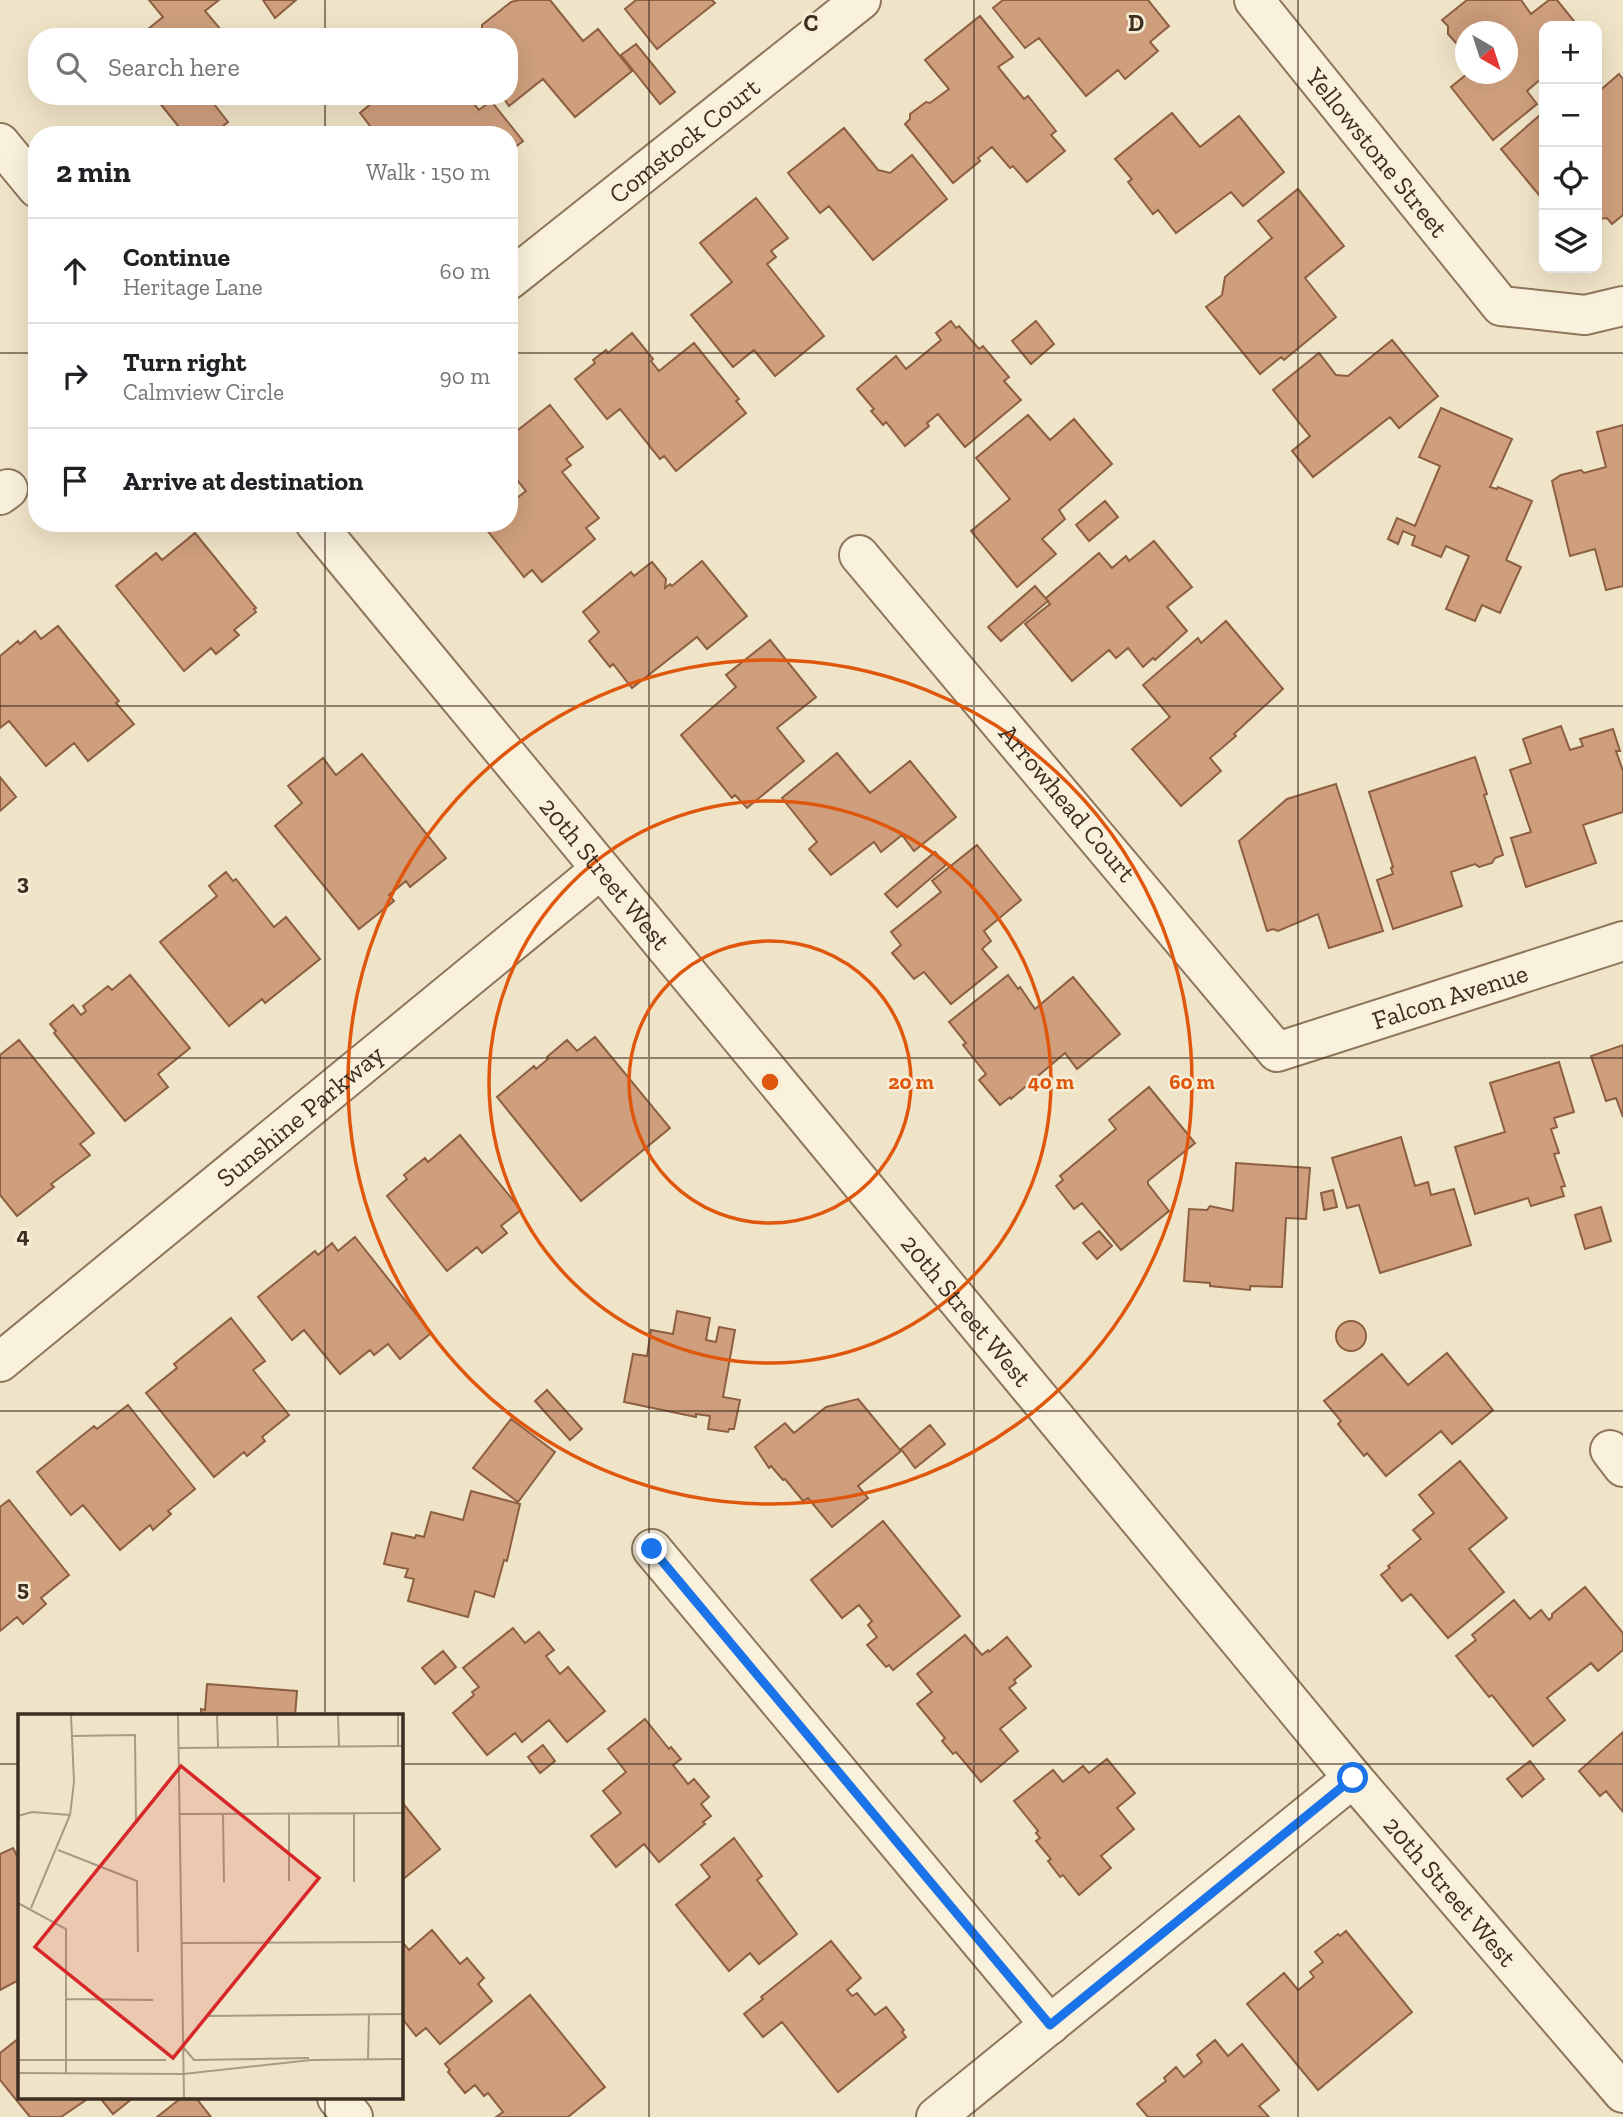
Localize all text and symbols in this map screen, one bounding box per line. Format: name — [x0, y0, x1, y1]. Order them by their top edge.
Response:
text: C — [804, 9, 818, 37]
text: D — [1128, 9, 1144, 37]
north arrow — [1455, 21, 1518, 84]
map controls — [1539, 21, 1602, 273]
button: + — [1539, 21, 1602, 84]
search box — [28, 28, 518, 105]
icon: search — [52, 48, 90, 86]
text: Search here — [108, 51, 240, 83]
street label: Yellowstone Street — [1298, 60, 1455, 244]
street label: Comstock Court — [602, 71, 766, 210]
button: − — [1539, 84, 1602, 147]
button: locate — [1539, 147, 1602, 210]
text: 2 min — [56, 154, 131, 190]
text: Walk · 150 m — [366, 158, 490, 186]
button: layers — [1539, 210, 1602, 273]
text: Continue — [123, 241, 230, 273]
icon: ahead — [56, 252, 94, 290]
text: 60 m — [439, 257, 490, 285]
text: Heritage Lane — [123, 273, 263, 301]
text: Turn right — [123, 346, 246, 378]
icon: right — [56, 357, 94, 395]
text: 90 m — [439, 362, 490, 390]
text: Calmview Circle — [123, 378, 284, 406]
icon: arrive — [56, 462, 94, 500]
text: Arrive at destination — [123, 465, 363, 497]
street label: Arrowhead Court — [992, 718, 1143, 889]
street label: 20th Street West — [533, 791, 678, 957]
text: 3 — [17, 868, 29, 896]
street label: Falcon Avenue — [1368, 957, 1532, 1036]
street label: Sunshine Parkway — [210, 1038, 391, 1194]
text: 20 m — [888, 1069, 934, 1094]
text: 40 m — [1028, 1069, 1075, 1094]
text: 60 m — [1169, 1069, 1215, 1094]
centre of rings — [758, 1070, 782, 1094]
text: 4 — [16, 1221, 30, 1249]
street label: 20th Street West — [894, 1228, 1039, 1394]
route end — [636, 1533, 667, 1564]
text: 5 — [17, 1574, 29, 1602]
inset map — [18, 1714, 402, 2100]
route start — [1337, 1762, 1368, 1793]
street label: 20th Street West — [1377, 1810, 1524, 1974]

